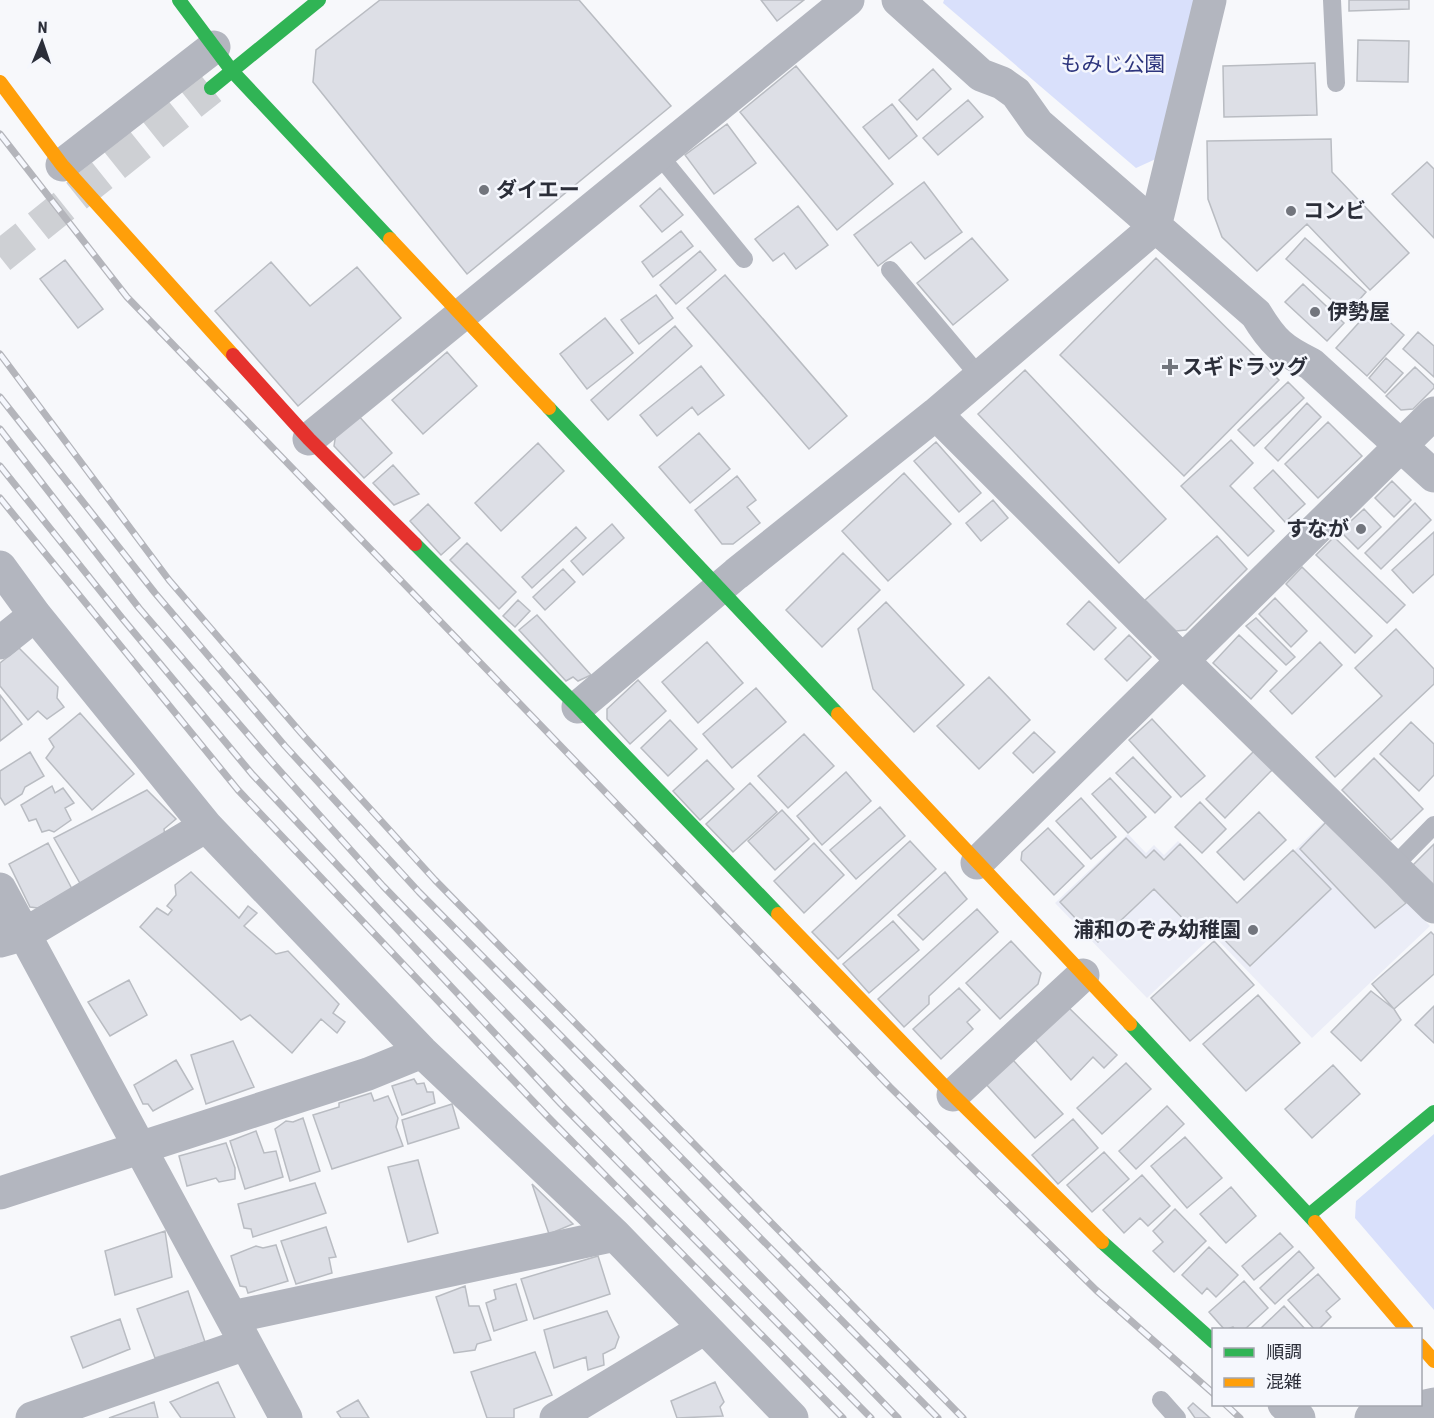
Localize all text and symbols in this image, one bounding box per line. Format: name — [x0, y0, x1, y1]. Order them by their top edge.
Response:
north arrow — [12, 12, 72, 72]
text: N — [37, 18, 48, 37]
park label: もみじ公園 — [1061, 52, 1166, 76]
place label: ダイエー — [496, 178, 580, 202]
marker: ダイエー — [477, 183, 491, 197]
place label: コンビ — [1303, 199, 1366, 223]
marker: コンビ — [1284, 204, 1298, 218]
place label: 伊勢屋 — [1327, 300, 1390, 324]
marker: 伊勢屋 — [1308, 305, 1322, 319]
place label: スギドラッグ — [1182, 355, 1308, 379]
marker: スギドラッグ — [1163, 360, 1177, 374]
place label: すなが — [1286, 517, 1349, 541]
marker: すなが — [1354, 522, 1368, 536]
place label: 浦和のぞみ幼稚園 — [1073, 918, 1241, 942]
marker: 浦和のぞみ幼稚園 — [1246, 923, 1260, 937]
legend — [1212, 1328, 1422, 1406]
text: 順調 — [1266, 1341, 1302, 1362]
text: 混雑 — [1266, 1371, 1302, 1392]

